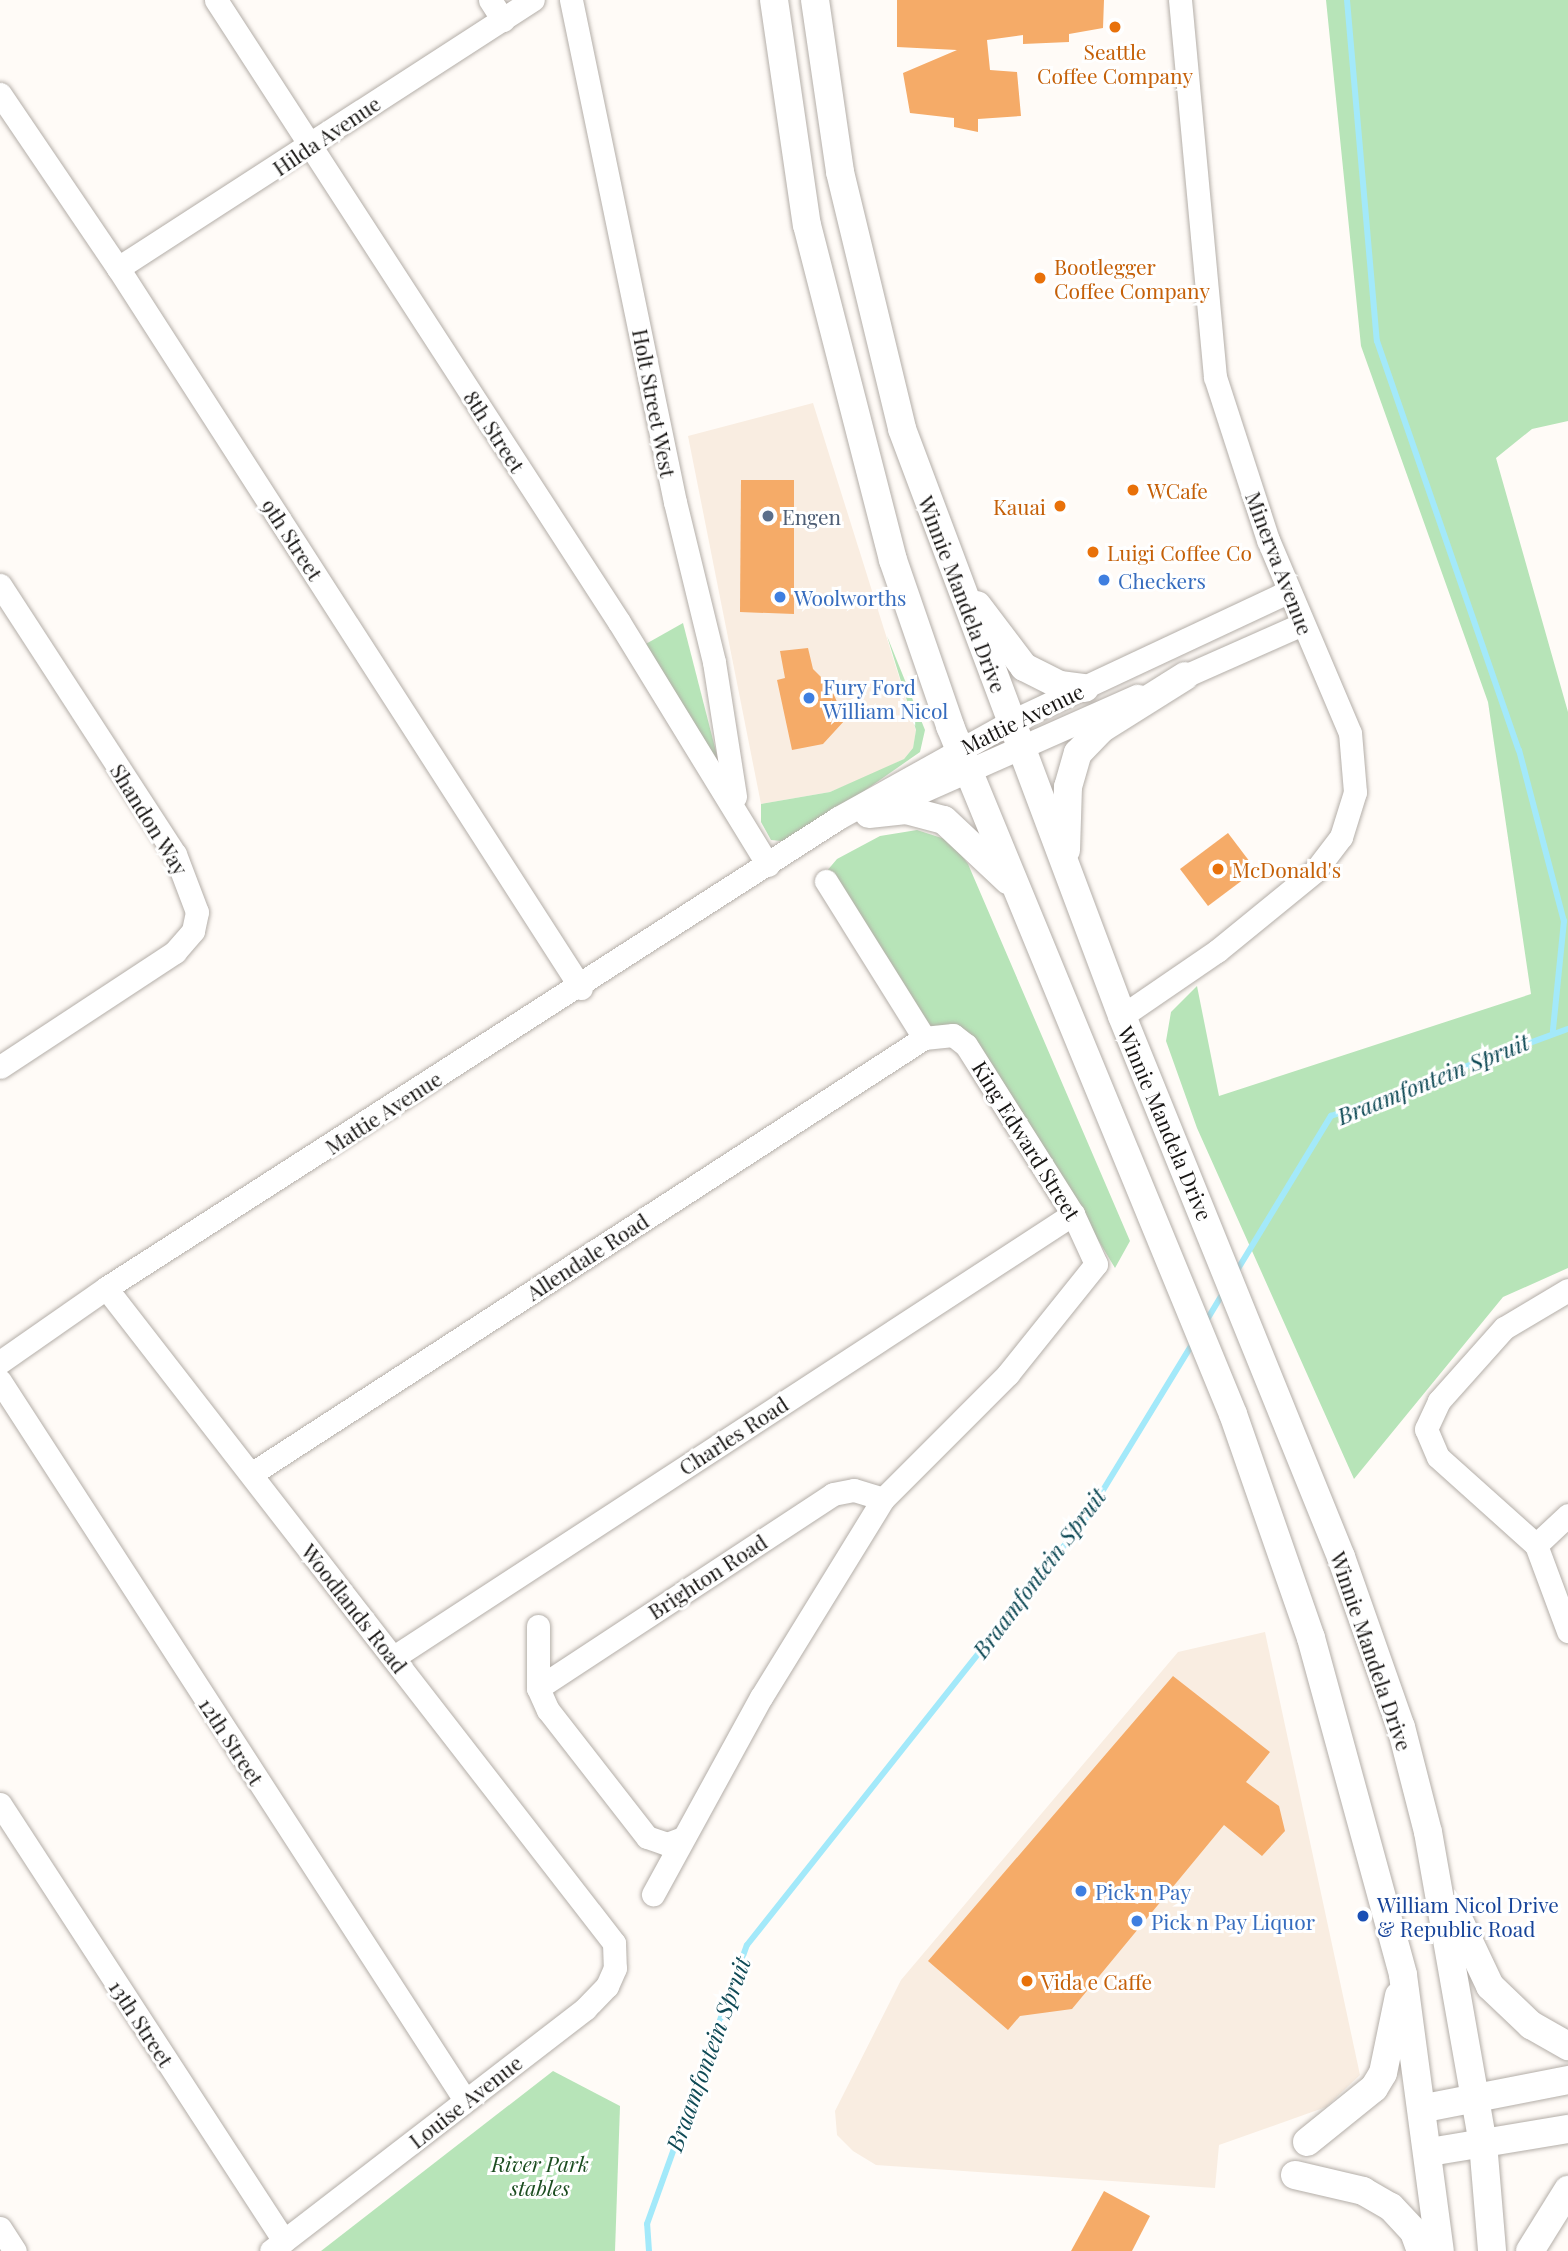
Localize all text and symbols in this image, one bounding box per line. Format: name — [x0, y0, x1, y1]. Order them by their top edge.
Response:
marker: Seattle Coffee Company — [1107, 19, 1123, 35]
place label: Seattle Coffee Company — [1037, 38, 1193, 88]
street label: Hilda Avenue — [267, 90, 385, 180]
place label: Bootlegger Coffee Company — [1054, 253, 1210, 303]
marker: Bootlegger Coffee Company — [1032, 270, 1048, 286]
street label: Holt Street West — [628, 326, 682, 480]
street label: 8th Street — [459, 385, 531, 477]
place label: WCafe — [1147, 477, 1208, 503]
marker: WCafe — [1125, 482, 1141, 498]
street label: Minerva Avenue — [1241, 487, 1319, 639]
street label: Winnie Mandela Drive — [914, 492, 1012, 696]
place label: Kauai — [993, 493, 1046, 519]
street label: 9th Street — [257, 494, 329, 584]
marker: Kauai — [1052, 498, 1068, 514]
place label: Engen — [782, 503, 841, 529]
marker: Engen — [760, 508, 776, 524]
place label: Luigi Coffee Co — [1107, 539, 1252, 565]
marker: Luigi Coffee Co — [1085, 544, 1101, 560]
place label: Checkers — [1118, 567, 1206, 593]
marker: Checkers — [1096, 572, 1112, 588]
place label: Woolworths — [794, 584, 906, 610]
marker: Woolworths — [772, 589, 788, 605]
place label: Fury Ford William Nicol — [823, 673, 948, 723]
street label: Mattie Avenue — [956, 677, 1088, 759]
marker: Fury Ford William Nicol — [801, 690, 817, 706]
street label: Shandon Way — [106, 758, 194, 880]
place label: McDonald's — [1232, 856, 1341, 882]
marker: McDonald's — [1210, 861, 1226, 877]
street label: Winnie Mandela Drive — [1114, 1022, 1218, 1224]
water label: Braamfontein Spruit — [1333, 1028, 1533, 1130]
street label: King Edward Street — [968, 1056, 1086, 1224]
street label: Mattie Avenue — [320, 1065, 446, 1159]
street label: Allendale Road — [521, 1207, 653, 1305]
street label: Charles Road — [674, 1390, 792, 1480]
water label: Braamfontein Spruit — [966, 1483, 1112, 1663]
street label: Brighton Road — [643, 1528, 771, 1624]
street label: Woodlands Road — [297, 1539, 413, 1677]
street label: Winnie Mandela Drive — [1326, 1548, 1418, 1754]
street label: 12th Street — [194, 1693, 270, 1789]
place label: Pick n Pay — [1095, 1878, 1191, 1904]
marker: Pick n Pay — [1073, 1883, 1089, 1899]
place label: William Nicol Drive & Republic Road — [1377, 1891, 1559, 1941]
place label: Pick n Pay Liquor — [1151, 1908, 1316, 1934]
marker: William Nicol Drive & Republic Road — [1355, 1908, 1371, 1924]
marker: Pick n Pay Liquor — [1129, 1913, 1145, 1929]
water label: Braamfontein Spruit — [660, 1953, 756, 2155]
place label: Vida e Caffe — [1041, 1968, 1152, 1994]
marker: Vida e Caffe — [1019, 1973, 1035, 1989]
street label: 13th Street — [105, 1975, 179, 2071]
street label: Louise Avenue — [403, 2049, 527, 2153]
park label: River Park stables — [491, 2150, 589, 2200]

